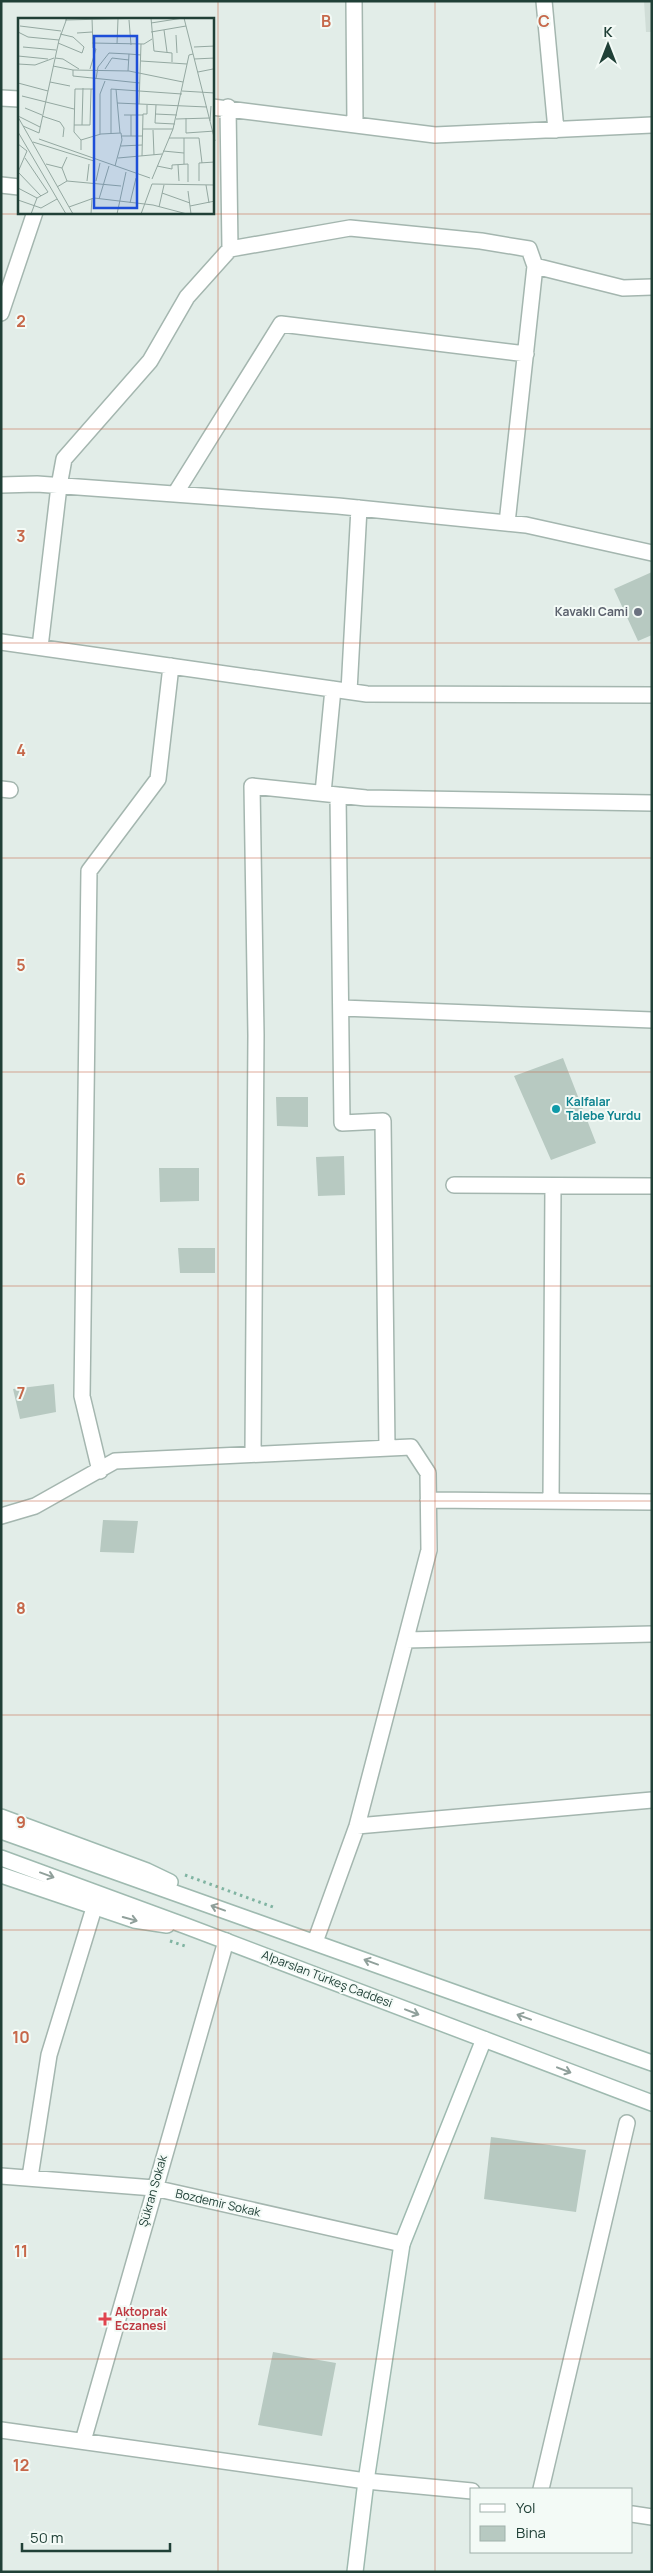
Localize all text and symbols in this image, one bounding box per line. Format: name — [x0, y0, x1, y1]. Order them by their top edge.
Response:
text: B — [321, 10, 331, 32]
text: C — [538, 10, 550, 32]
inset map — [18, 18, 214, 214]
north arrow — [583, 20, 633, 70]
text: K — [603, 22, 613, 41]
text: 2 — [16, 310, 26, 332]
text: 3 — [16, 525, 26, 547]
place label: Kavaklı Cami — [555, 603, 628, 620]
marker: Kavaklı Cami — [632, 606, 644, 618]
text: 4 — [16, 739, 26, 761]
text: 5 — [16, 954, 26, 976]
place label: Kalfalar Talebe Yurdu — [566, 1093, 641, 1124]
marker: Kalfalar Talebe Yurdu — [550, 1103, 562, 1115]
text: 6 — [16, 1168, 26, 1190]
text: 7 — [17, 1382, 25, 1404]
text: 8 — [16, 1597, 26, 1619]
text: 9 — [16, 1811, 26, 1833]
one-way arrow — [39, 1871, 54, 1880]
one-way arrow — [210, 1903, 226, 1912]
one-way arrow — [122, 1915, 138, 1924]
street label: Alparslan Türkeş Caddesi — [259, 1946, 395, 2011]
one-way arrow — [363, 1957, 379, 1966]
one-way arrow — [404, 2008, 419, 2017]
one-way arrow — [516, 2012, 532, 2021]
text: 10 — [12, 2026, 30, 2048]
one-way arrow — [556, 2065, 571, 2075]
street label: Şükran Sokak — [134, 2152, 171, 2229]
street label: Bozdemir Sokak — [174, 2184, 263, 2221]
text: 11 — [14, 2240, 28, 2262]
place label: Aktoprak Eczanesi — [115, 2303, 168, 2334]
marker: Aktoprak Eczanesi — [99, 2313, 111, 2325]
text: 12 — [13, 2454, 29, 2476]
legend — [470, 2488, 633, 2553]
text: Yol — [516, 2497, 536, 2518]
scale bar — [22, 2520, 170, 2552]
text: Bina — [516, 2522, 546, 2543]
text: 50 m — [30, 2527, 64, 2548]

